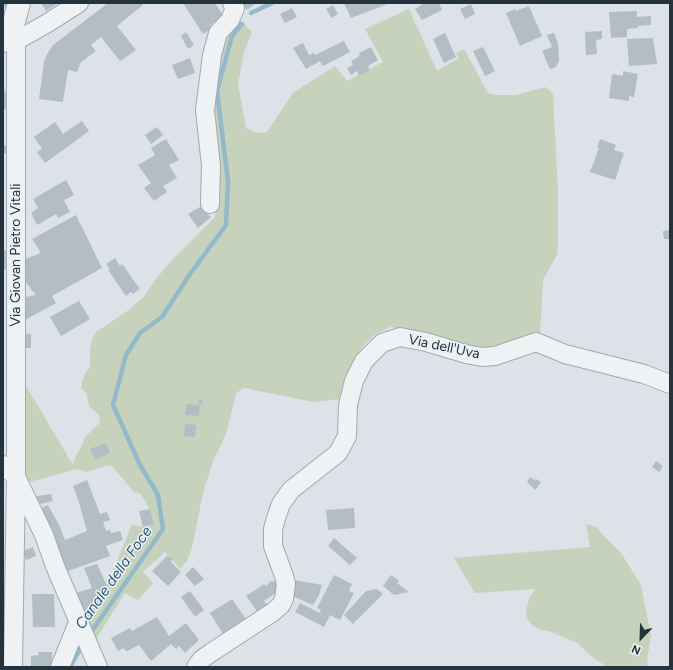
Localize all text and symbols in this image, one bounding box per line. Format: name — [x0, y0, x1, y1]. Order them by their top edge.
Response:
street label: Via Giovan Pietro Vitali — [8, 183, 24, 327]
street label: Via dell'Uva — [407, 331, 481, 363]
water label: Canale della Foce — [72, 523, 156, 633]
north arrow — [621, 618, 661, 658]
text: N — [630, 642, 643, 657]

